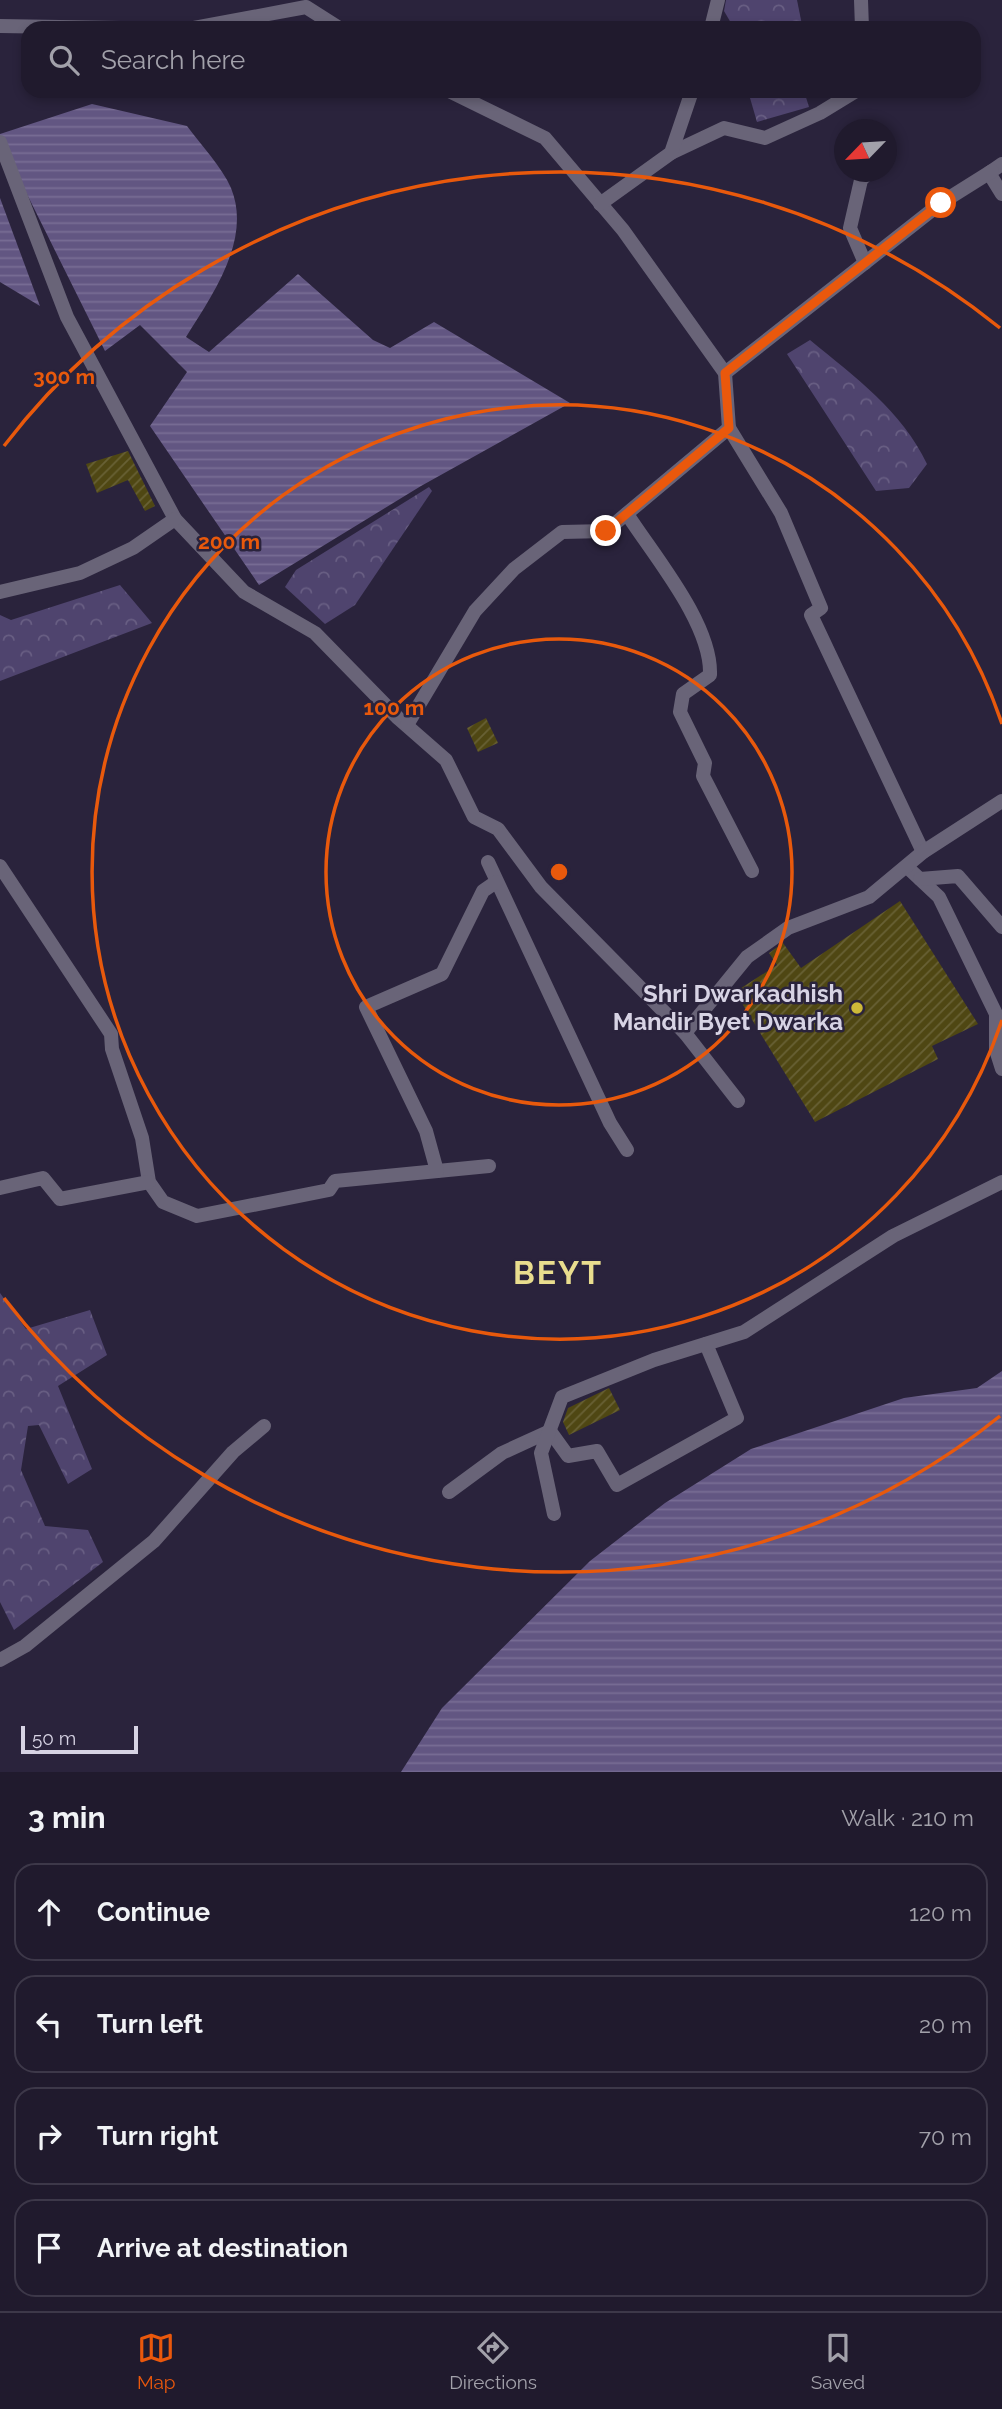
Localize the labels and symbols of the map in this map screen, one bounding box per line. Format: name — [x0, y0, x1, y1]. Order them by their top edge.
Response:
north arrow — [834, 119, 897, 182]
route start — [925, 187, 956, 218]
text: 300 m — [33, 364, 95, 389]
route end — [590, 515, 621, 546]
text: 200 m — [198, 529, 260, 554]
text: 100 m — [364, 695, 424, 720]
centre of rings — [547, 860, 571, 884]
place label: Shri Dwarkadhish Mandir Byet Dwarka — [613, 979, 843, 1036]
marker: Shri Dwarkadhish Mandir Byet Dwarka — [849, 1000, 865, 1016]
district label: BEYT — [513, 1254, 603, 1291]
scale bar — [21, 1723, 138, 1755]

